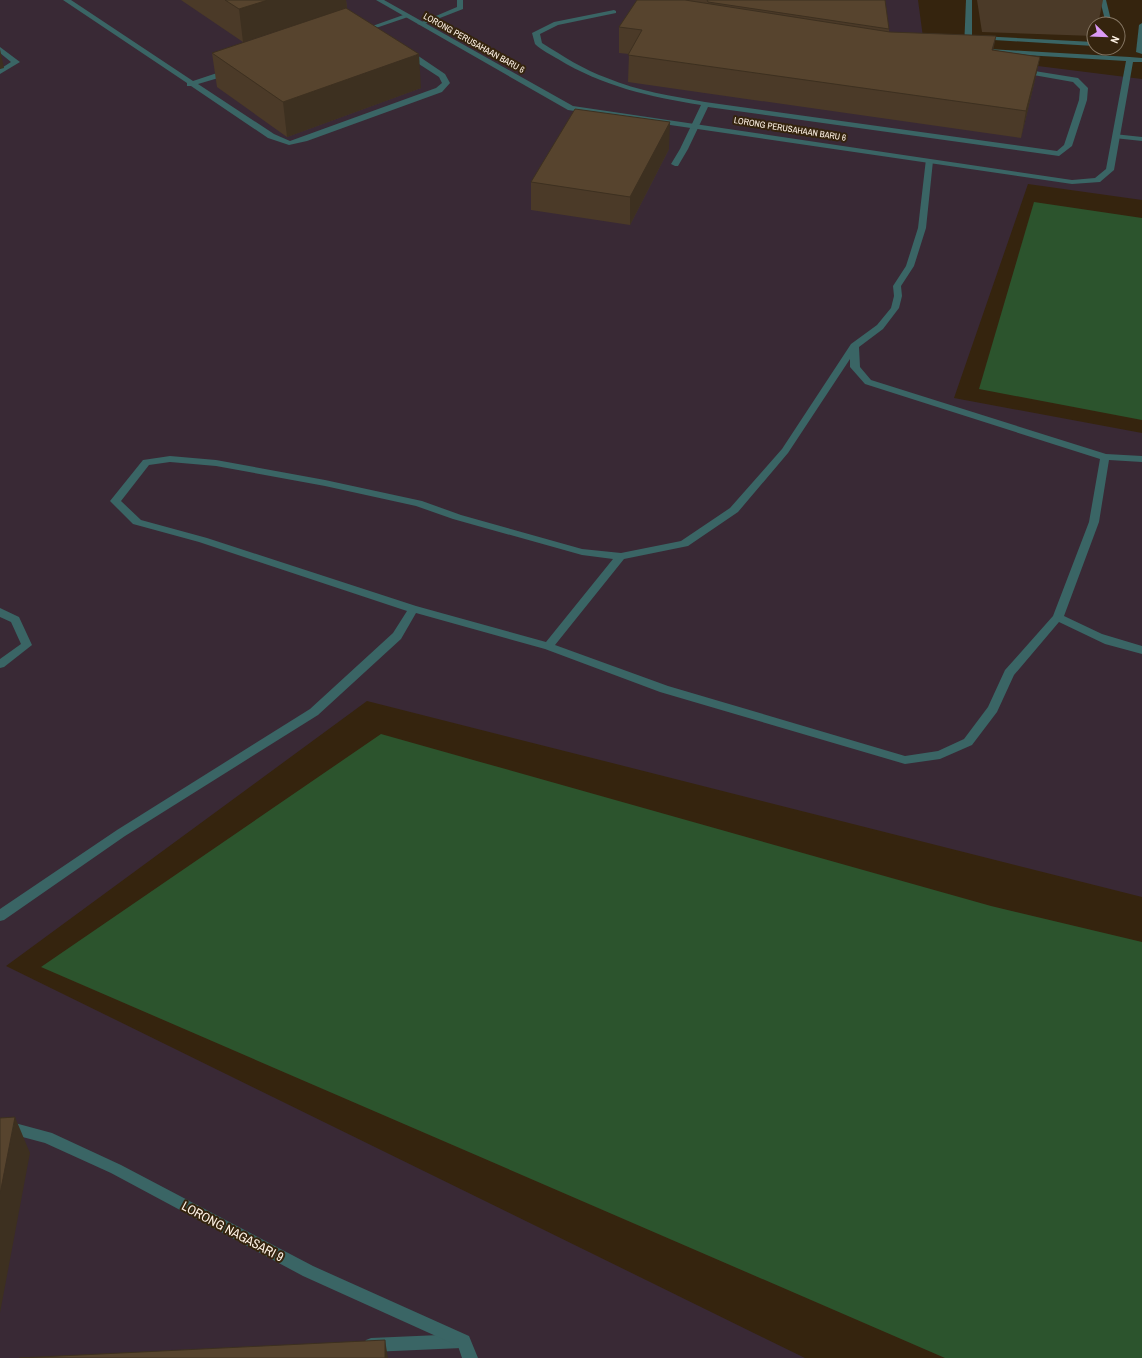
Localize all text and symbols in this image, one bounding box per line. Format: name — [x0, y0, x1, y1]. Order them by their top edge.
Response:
street label: LORONG PERUSAHAAN BARU 6 — [421, 10, 527, 76]
north arrow — [1086, 16, 1126, 56]
text: N — [1107, 34, 1123, 46]
street label: LORONG PERUSAHAAN BARU 6 — [733, 114, 847, 144]
street label: LORONG NAGASARI 9 — [179, 1197, 287, 1266]

